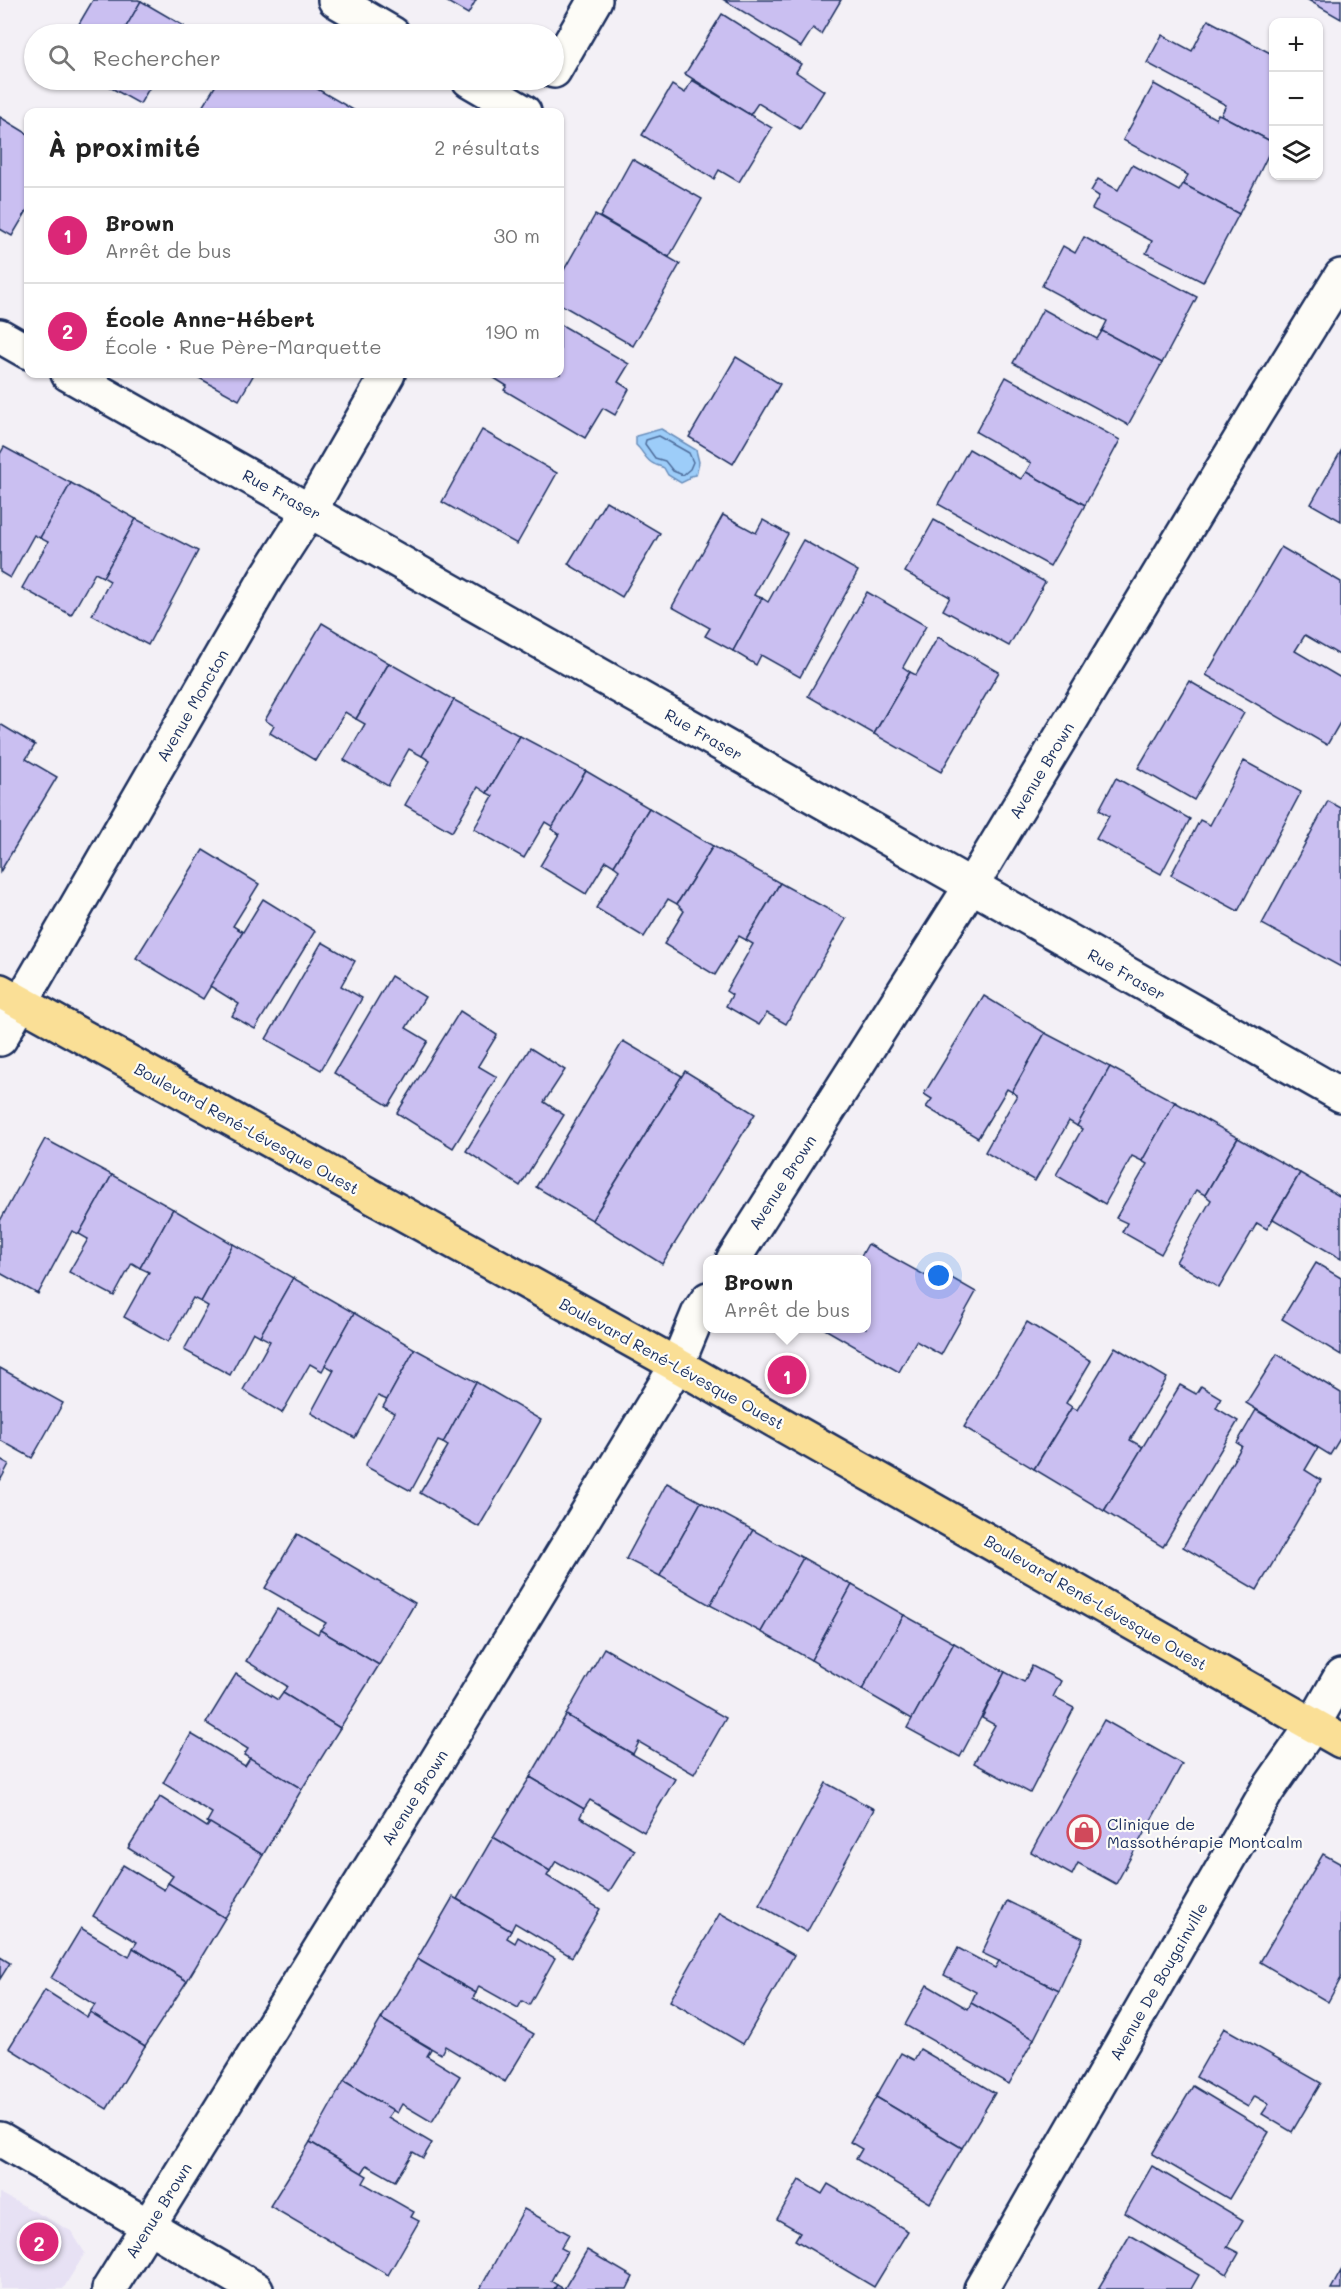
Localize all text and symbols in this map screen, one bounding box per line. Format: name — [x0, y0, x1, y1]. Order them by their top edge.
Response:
map controls — [1269, 18, 1323, 180]
button: + — [1269, 18, 1323, 72]
search box — [24, 24, 564, 90]
icon: search — [45, 41, 78, 74]
text: Rechercher — [93, 43, 221, 72]
button: − — [1269, 72, 1323, 126]
button: layers — [1269, 126, 1323, 180]
text: À proximité — [48, 130, 200, 164]
text: 2 résultats — [434, 134, 540, 160]
text: Brown — [105, 208, 174, 237]
text: 1 — [63, 222, 72, 248]
text: 30 m — [494, 222, 540, 248]
text: Arrêt de bus — [105, 237, 231, 263]
text: École Anne-Hébert — [105, 304, 315, 333]
text: 2 — [62, 318, 73, 344]
text: 190 m — [485, 318, 540, 344]
text: École · Rue Père-Marquette — [105, 333, 382, 359]
street label: Rue Fraser — [239, 464, 325, 524]
street label: Avenue Moncton — [151, 645, 233, 765]
street label: Rue Fraser — [661, 703, 747, 765]
street label: Avenue Brown — [1004, 718, 1078, 822]
street label: Rue Fraser — [1084, 943, 1170, 1005]
street label: Boulevard René-Lévesque Ouest — [131, 1057, 363, 1199]
street label: Avenue Brown — [743, 1130, 821, 1234]
popup — [703, 1255, 871, 1333]
your location — [924, 1261, 953, 1290]
text: Brown — [724, 1267, 793, 1296]
street label: Boulevard René-Lévesque Ouest — [556, 1292, 788, 1434]
text: Arrêt de bus — [724, 1296, 850, 1322]
pin: 1 — [768, 1352, 806, 1398]
street label: Boulevard René-Lévesque Ouest — [981, 1529, 1211, 1675]
street label: Avenue Brown — [376, 1745, 452, 1849]
place label: Clinique de Massothérapie Montcalm — [1107, 1813, 1303, 1852]
shop icon: Clinique de Massothérapie Montcalm — [1066, 1814, 1102, 1850]
street label: Avenue De Bougainville — [1104, 1898, 1212, 2064]
street label: Avenue Brown — [120, 2158, 196, 2262]
pin: 2 — [20, 2220, 58, 2264]

